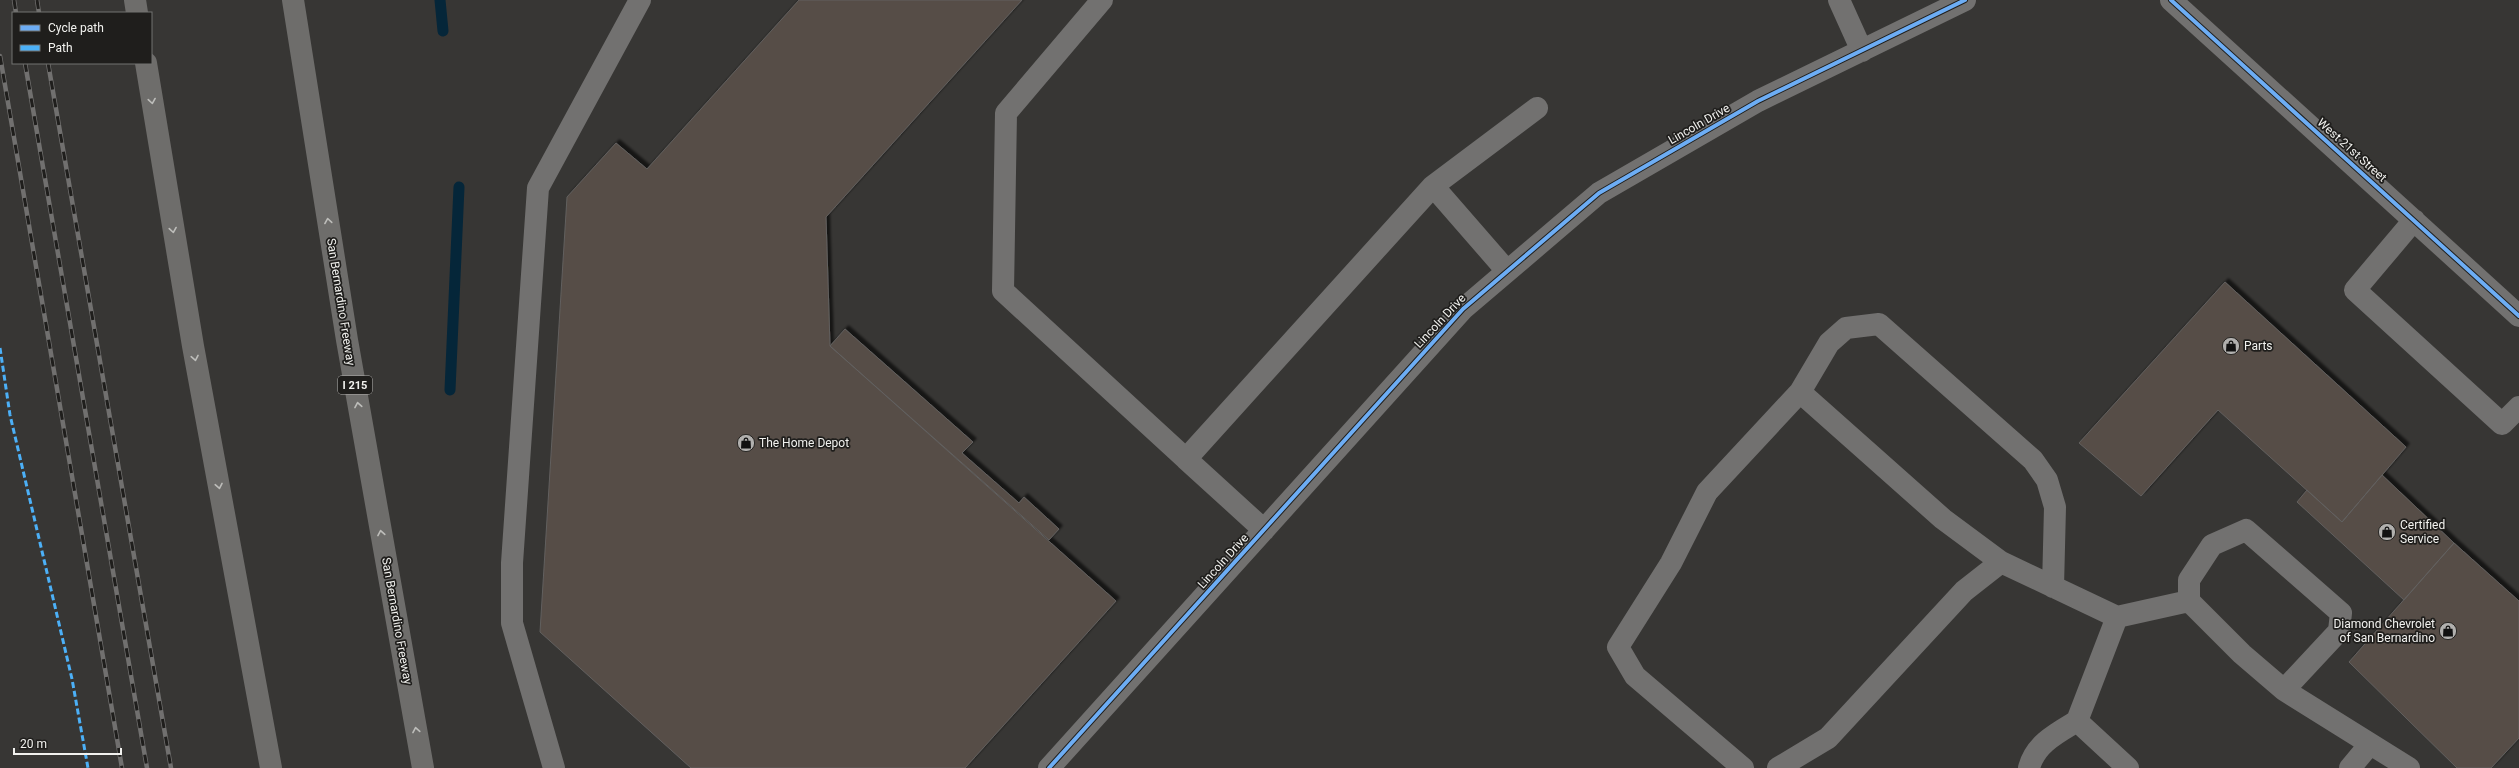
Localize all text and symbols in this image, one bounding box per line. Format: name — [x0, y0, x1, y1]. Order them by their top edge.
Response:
legend — [12, 12, 152, 64]
text: Cycle path — [48, 21, 104, 35]
text: Path — [48, 41, 73, 55]
one-way arrow — [147, 98, 156, 105]
street label: Lincoln Drive — [1666, 101, 1732, 147]
street label: West 21st Street — [2315, 115, 2389, 185]
one-way arrow — [324, 218, 333, 224]
one-way arrow — [168, 227, 177, 233]
street label: San Bernardino Freeway — [324, 237, 358, 367]
street label: Lincoln Drive — [1411, 291, 1469, 351]
shop icon: Parts — [2221, 336, 2241, 356]
place label: Parts — [2244, 339, 2273, 353]
one-way arrow — [190, 355, 199, 361]
road number: I 215 — [338, 376, 372, 394]
one-way arrow — [354, 402, 363, 408]
shop icon: The Home Depot — [736, 433, 756, 453]
place label: The Home Depot — [759, 436, 849, 450]
one-way arrow — [214, 483, 222, 489]
place label: Certified Service — [2400, 518, 2445, 546]
shop icon: Certified Service — [2377, 522, 2397, 542]
one-way arrow — [377, 530, 386, 536]
street label: Lincoln Drive — [1195, 531, 1251, 591]
street label: San Bernardino Freeway — [379, 556, 415, 686]
place label: Diamond Chevrolet of San Bernardino — [2333, 617, 2435, 645]
shop icon: Diamond Chevrolet of San Bernardino — [2438, 621, 2458, 641]
one-way arrow — [412, 726, 421, 733]
scale bar — [14, 730, 121, 756]
text: 20 m — [20, 737, 47, 751]

